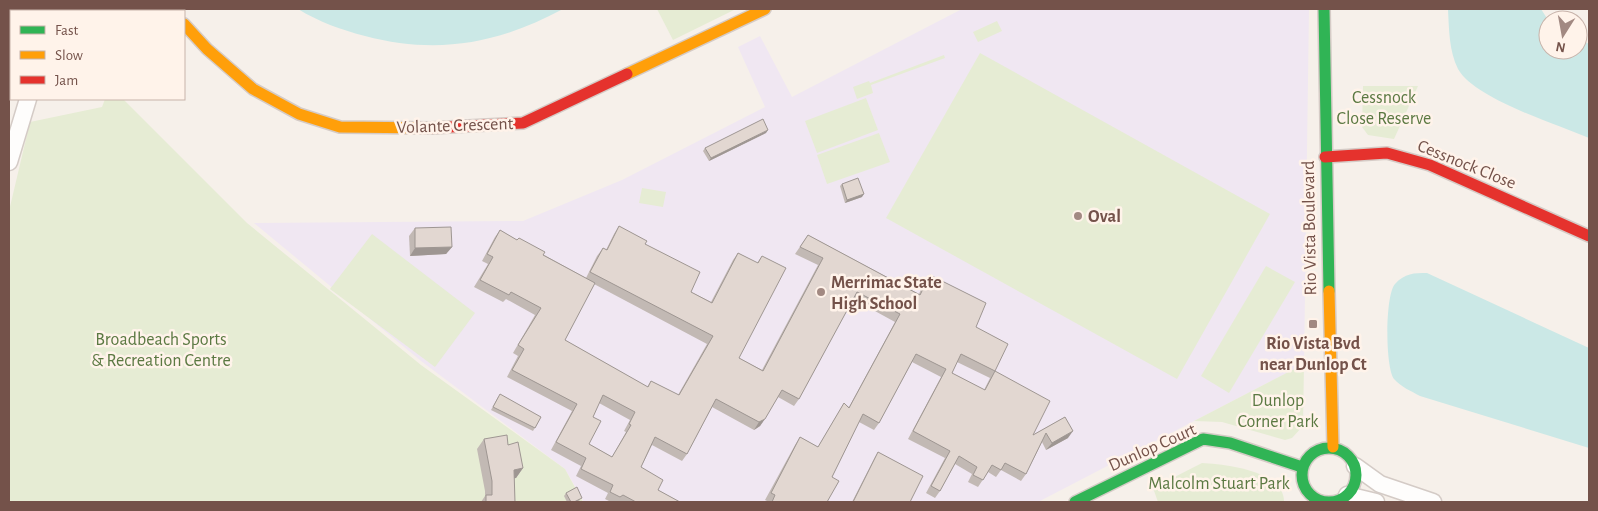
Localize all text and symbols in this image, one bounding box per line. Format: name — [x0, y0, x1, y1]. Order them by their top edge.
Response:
legend — [10, 10, 185, 100]
north arrow — [1538, 10, 1588, 60]
text: Fast — [55, 23, 79, 38]
text: N — [1555, 39, 1567, 55]
text: Slow — [55, 48, 83, 63]
text: Jam — [55, 73, 78, 88]
park label: Cessnock Close Reserve — [1337, 89, 1431, 128]
street label: Volante Crescent — [396, 115, 514, 137]
street label: Cessnock Close — [1415, 137, 1518, 193]
street label: Rio Vista Boulevard — [1300, 160, 1320, 296]
place label: Oval — [1088, 208, 1121, 226]
marker: Oval — [1072, 210, 1084, 222]
place label: Merrimac State High School — [831, 274, 942, 313]
marker: Merrimac State High School — [815, 286, 827, 298]
marker: Rio Vista Bvd near Dunlop Ct — [1307, 318, 1319, 330]
park label: Broadbeach Sports & Recreation Centre — [91, 331, 231, 370]
place label: Rio Vista Bvd near Dunlop Ct — [1260, 335, 1367, 374]
park label: Dunlop Corner Park — [1238, 392, 1319, 431]
street label: Dunlop Court — [1106, 421, 1199, 475]
park label: Malcolm Stuart Park — [1148, 475, 1291, 493]

